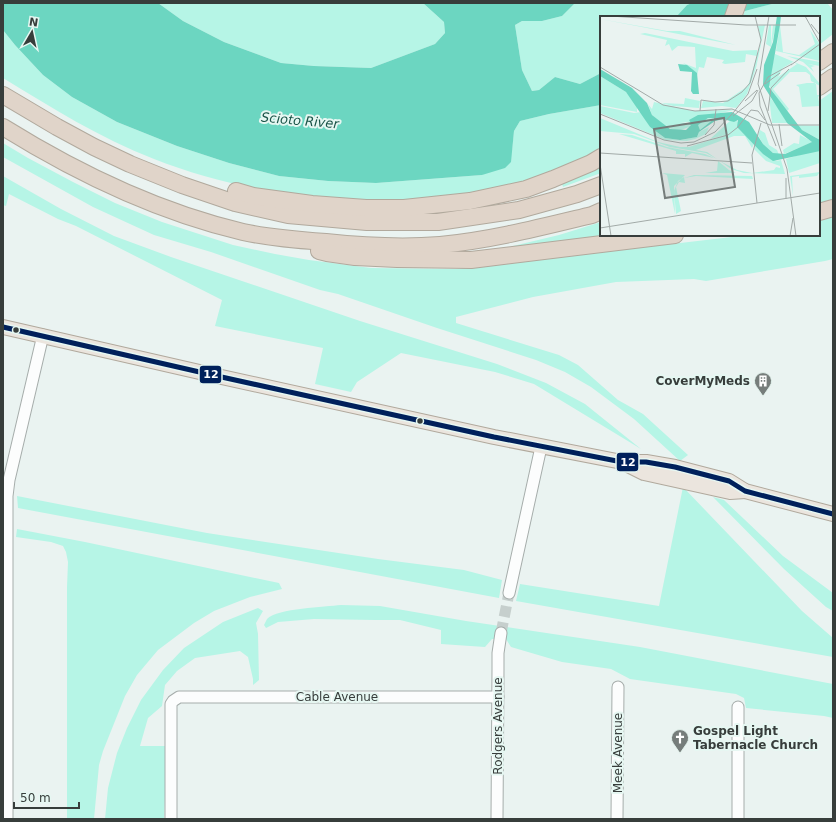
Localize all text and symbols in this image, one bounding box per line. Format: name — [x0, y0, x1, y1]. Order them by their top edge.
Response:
north arrow — [12, 12, 52, 52]
text: N — [28, 15, 39, 30]
inset map — [600, 16, 820, 236]
water label: Scioto River — [261, 110, 341, 132]
unlabelled marker — [11, 325, 21, 335]
line badge: 12 — [199, 365, 222, 384]
text: 12 — [203, 368, 219, 381]
building icon: CoverMyMeds — [753, 371, 773, 396]
place label: CoverMyMeds — [655, 374, 750, 388]
unlabelled marker — [415, 416, 425, 426]
line badge: 12 — [616, 452, 639, 472]
text: 12 — [620, 456, 636, 469]
street label: Rodgers Avenue — [491, 677, 505, 775]
street label: Cable Avenue — [296, 690, 378, 704]
street label: Meek Avenue — [611, 713, 625, 793]
place label: Gospel Light Tabernacle Church — [693, 724, 818, 752]
church icon: Gospel Light Tabernacle Church — [670, 728, 690, 753]
scale bar — [14, 784, 79, 810]
text: 50 m — [20, 791, 51, 805]

